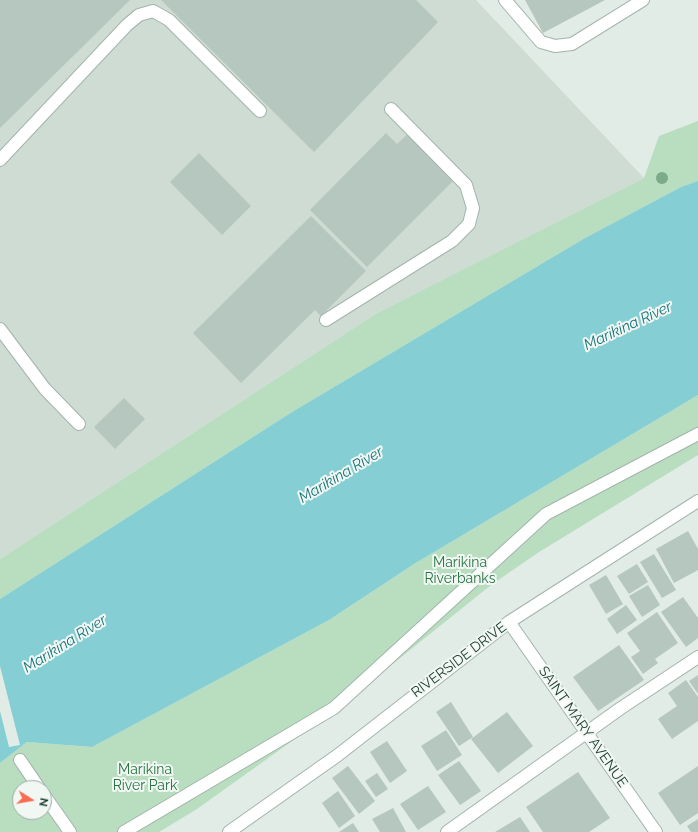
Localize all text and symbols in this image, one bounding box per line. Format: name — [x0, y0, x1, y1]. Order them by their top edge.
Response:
water label: Marikina River — [581, 298, 675, 354]
water label: Marikina River — [296, 443, 386, 507]
park label: Marikina Riverbanks — [424, 555, 496, 588]
water label: Marikina River — [20, 611, 110, 677]
street label: RIVERSIDE DRIVE — [408, 619, 510, 701]
street label: SAINT MARY AVENUE — [535, 663, 631, 791]
park label: Marikina River Park — [113, 762, 177, 794]
north arrow — [12, 780, 52, 820]
text: N — [36, 797, 50, 808]

